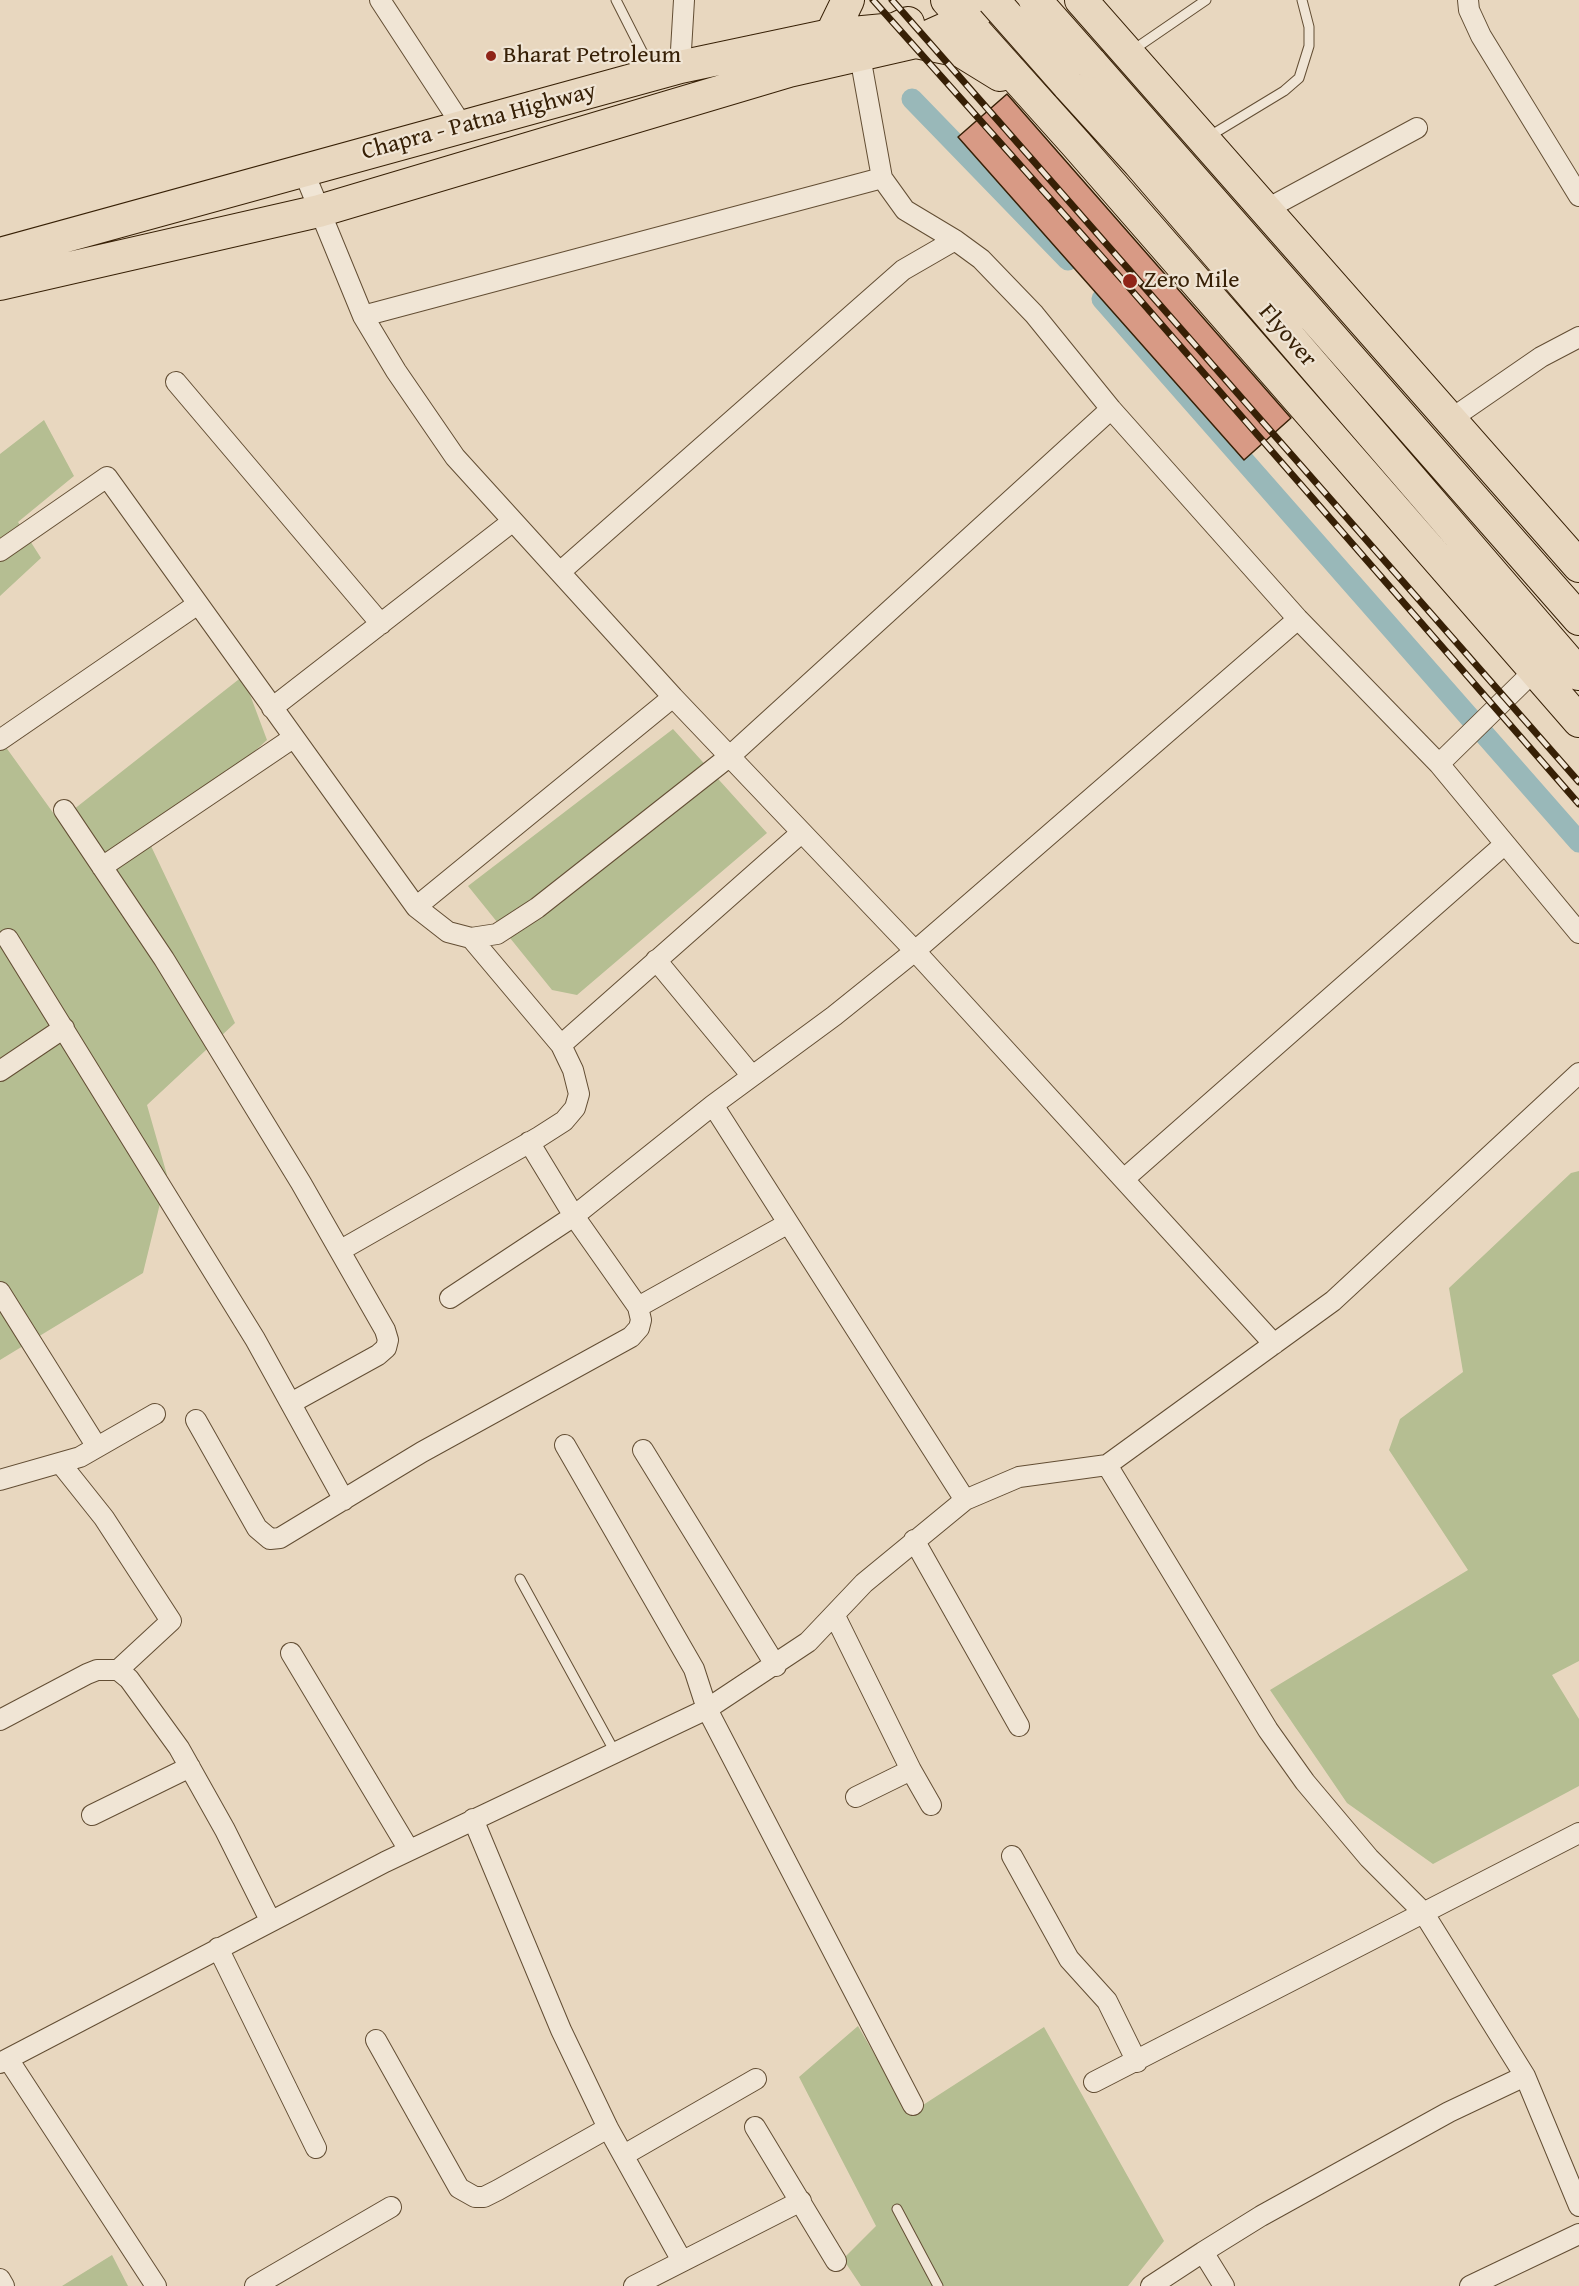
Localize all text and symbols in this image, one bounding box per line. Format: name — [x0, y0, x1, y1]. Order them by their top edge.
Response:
place label: Bharat Petroleum — [503, 42, 681, 70]
marker: Bharat Petroleum — [484, 49, 498, 63]
street label: Chapra - Patna Highway — [359, 77, 599, 167]
place label: Zero Mile — [1144, 267, 1239, 295]
marker: Zero Mile — [1121, 272, 1139, 290]
street label: Flyover — [1252, 299, 1322, 373]

